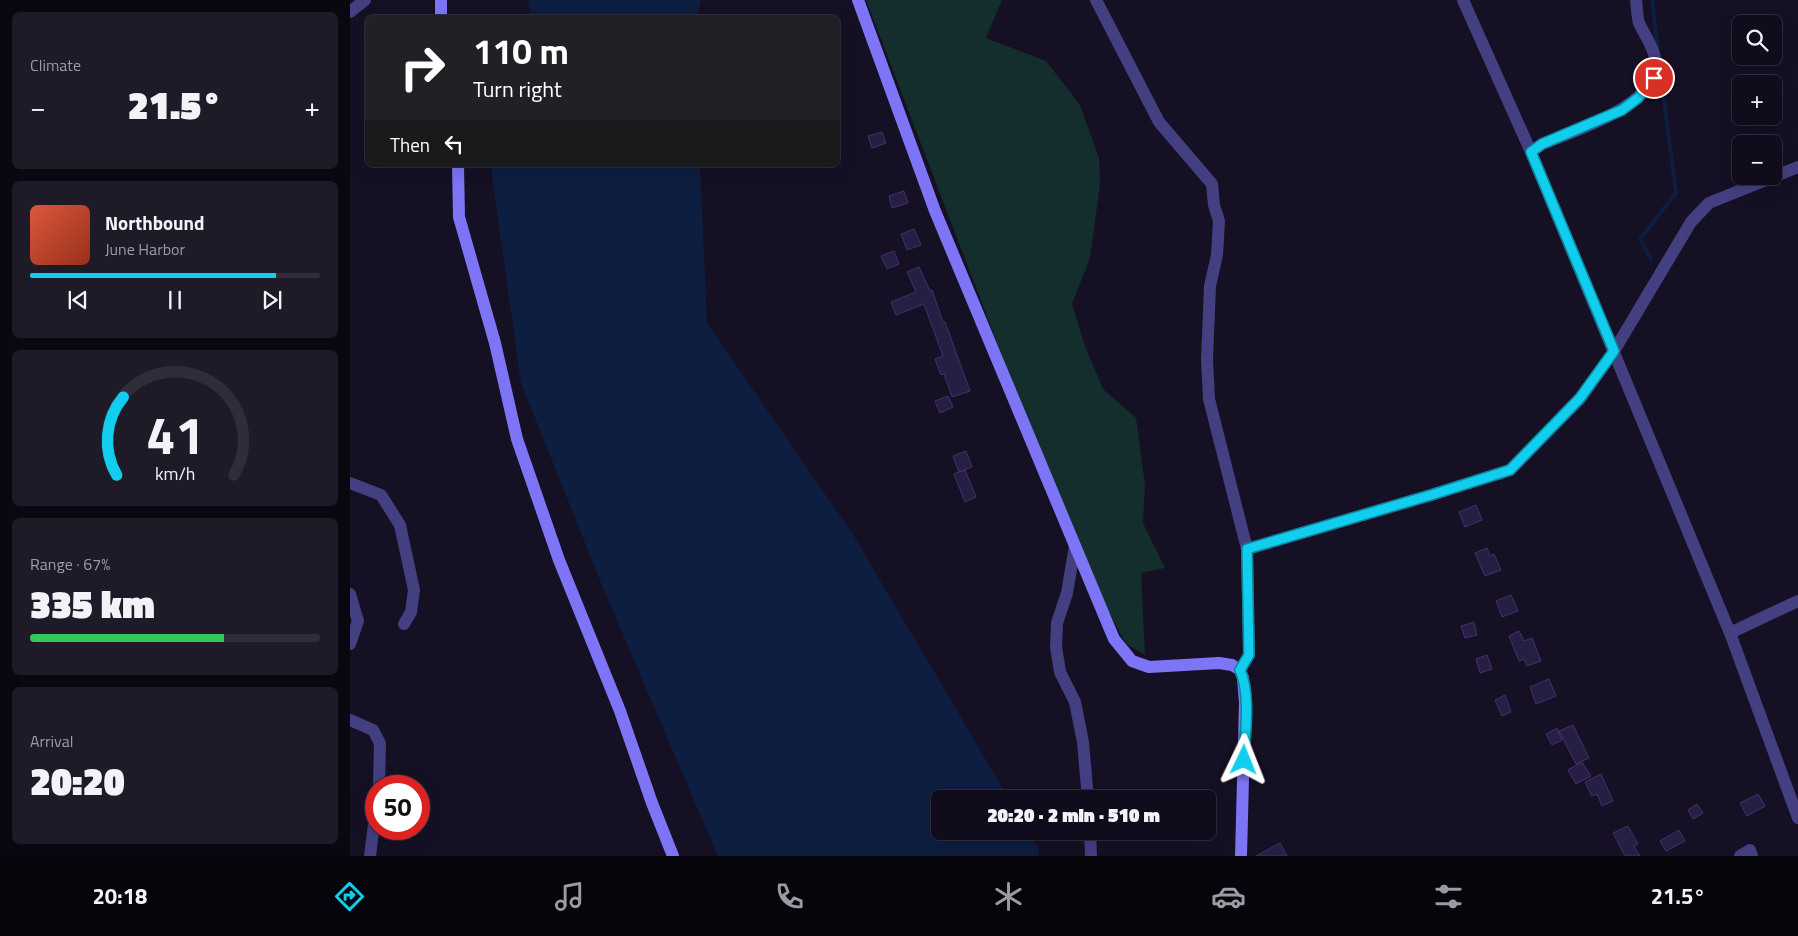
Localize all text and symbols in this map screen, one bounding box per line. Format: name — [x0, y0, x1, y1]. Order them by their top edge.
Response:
map controls — [1732, 15, 1782, 185]
button: search — [1732, 15, 1782, 65]
text: 110 m — [473, 24, 569, 78]
icon: right — [390, 35, 455, 100]
text: Climate — [30, 53, 81, 77]
pin — [1633, 57, 1675, 99]
icon: arrive — [1640, 64, 1668, 92]
text: Turn right — [473, 72, 562, 106]
button: + — [1732, 75, 1782, 125]
text: 21.5° — [128, 76, 222, 134]
text: − — [30, 85, 46, 128]
text: + — [304, 85, 320, 128]
text: Then — [390, 130, 430, 159]
icon: left — [440, 130, 468, 158]
button: − — [1732, 135, 1782, 185]
text: Northbound — [105, 208, 205, 237]
text: June Harbor — [105, 237, 185, 261]
icon: previous — [64, 286, 92, 314]
icon: pause — [161, 286, 189, 314]
icon: next — [258, 286, 286, 314]
text: 41 — [146, 395, 204, 474]
text: km/h — [155, 460, 195, 487]
text: Range · 67% — [30, 552, 110, 576]
text: 335 km — [30, 575, 155, 633]
text: Arrival — [30, 729, 73, 753]
position arrow — [1217, 733, 1269, 785]
text: 20:20 — [30, 752, 125, 810]
speed limit sign: 50 — [365, 775, 430, 840]
text: 20:20 · 2 min · 510 m — [987, 800, 1160, 829]
text: 20:18 — [92, 879, 147, 913]
icon: directions — [332, 879, 367, 914]
icon: music — [552, 879, 587, 914]
icon: phone — [772, 879, 807, 914]
icon: climate — [991, 879, 1026, 914]
icon: car — [1211, 879, 1246, 914]
icon: filters — [1431, 879, 1466, 914]
text: 21.5° — [1651, 879, 1706, 913]

